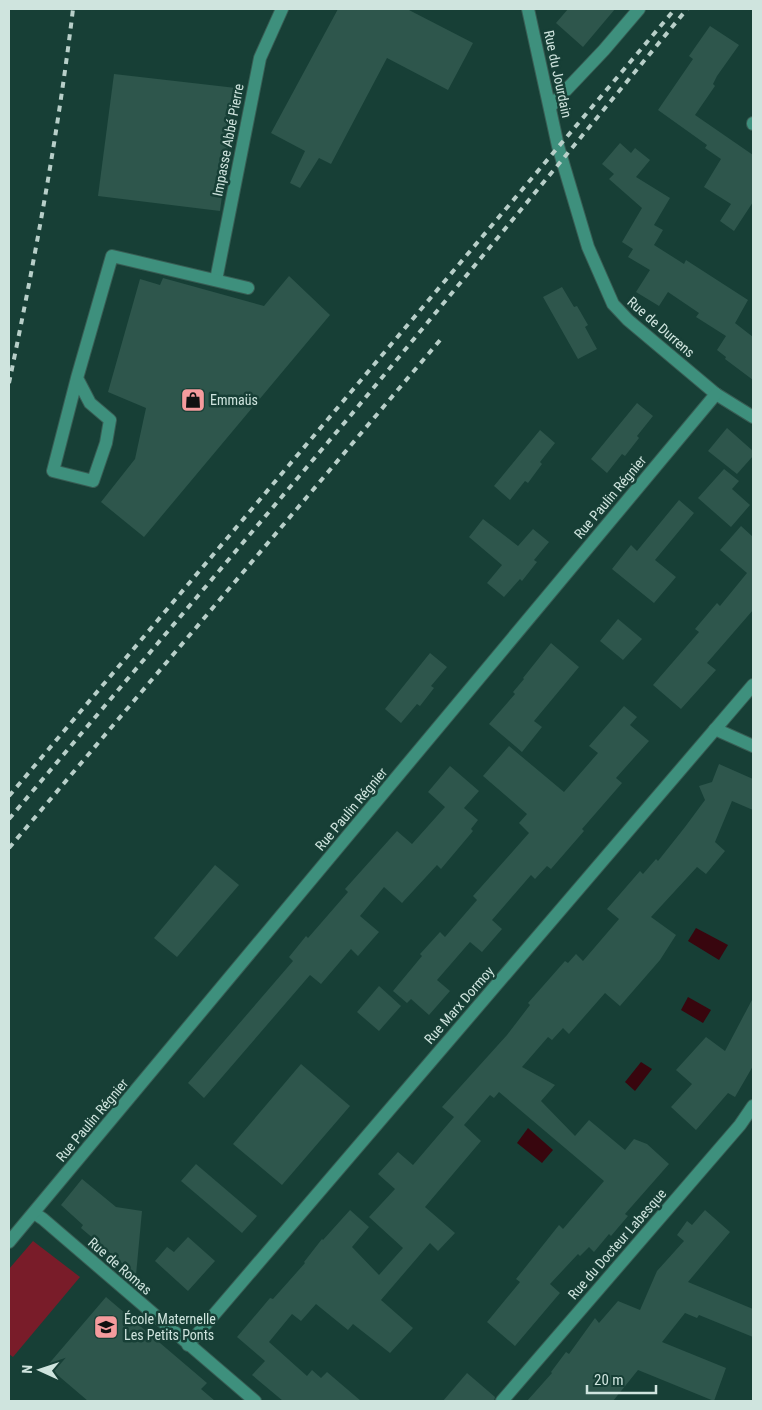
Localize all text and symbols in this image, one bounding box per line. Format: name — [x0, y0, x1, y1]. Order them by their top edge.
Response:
street label: Rue du Jourdain — [541, 29, 575, 119]
street label: Impasse Abbé Pierre — [209, 82, 247, 198]
street label: Rue de Durrens — [624, 294, 698, 360]
shop icon: Emmaüs — [180, 387, 206, 413]
place label: Emmaüs — [210, 392, 258, 408]
street label: Rue Paulin Régnier — [571, 452, 649, 542]
street label: Rue Paulin Régnier — [312, 764, 390, 854]
street label: Rue Marx Dormoy — [421, 963, 497, 1047]
street label: Rue Paulin Régnier — [53, 1075, 131, 1165]
street label: Rue du Docteur Labesque — [565, 1185, 670, 1302]
street label: Rue de Romas — [85, 1234, 155, 1298]
place label: École Maternelle Les Petits Ponts — [124, 1310, 216, 1343]
school or university icon: École Maternelle Les Petits Ponts — [93, 1314, 119, 1340]
north arrow — [15, 1345, 65, 1395]
scale bar — [587, 1362, 656, 1394]
text: N — [19, 1365, 35, 1374]
text: 20 m — [594, 1371, 624, 1389]

